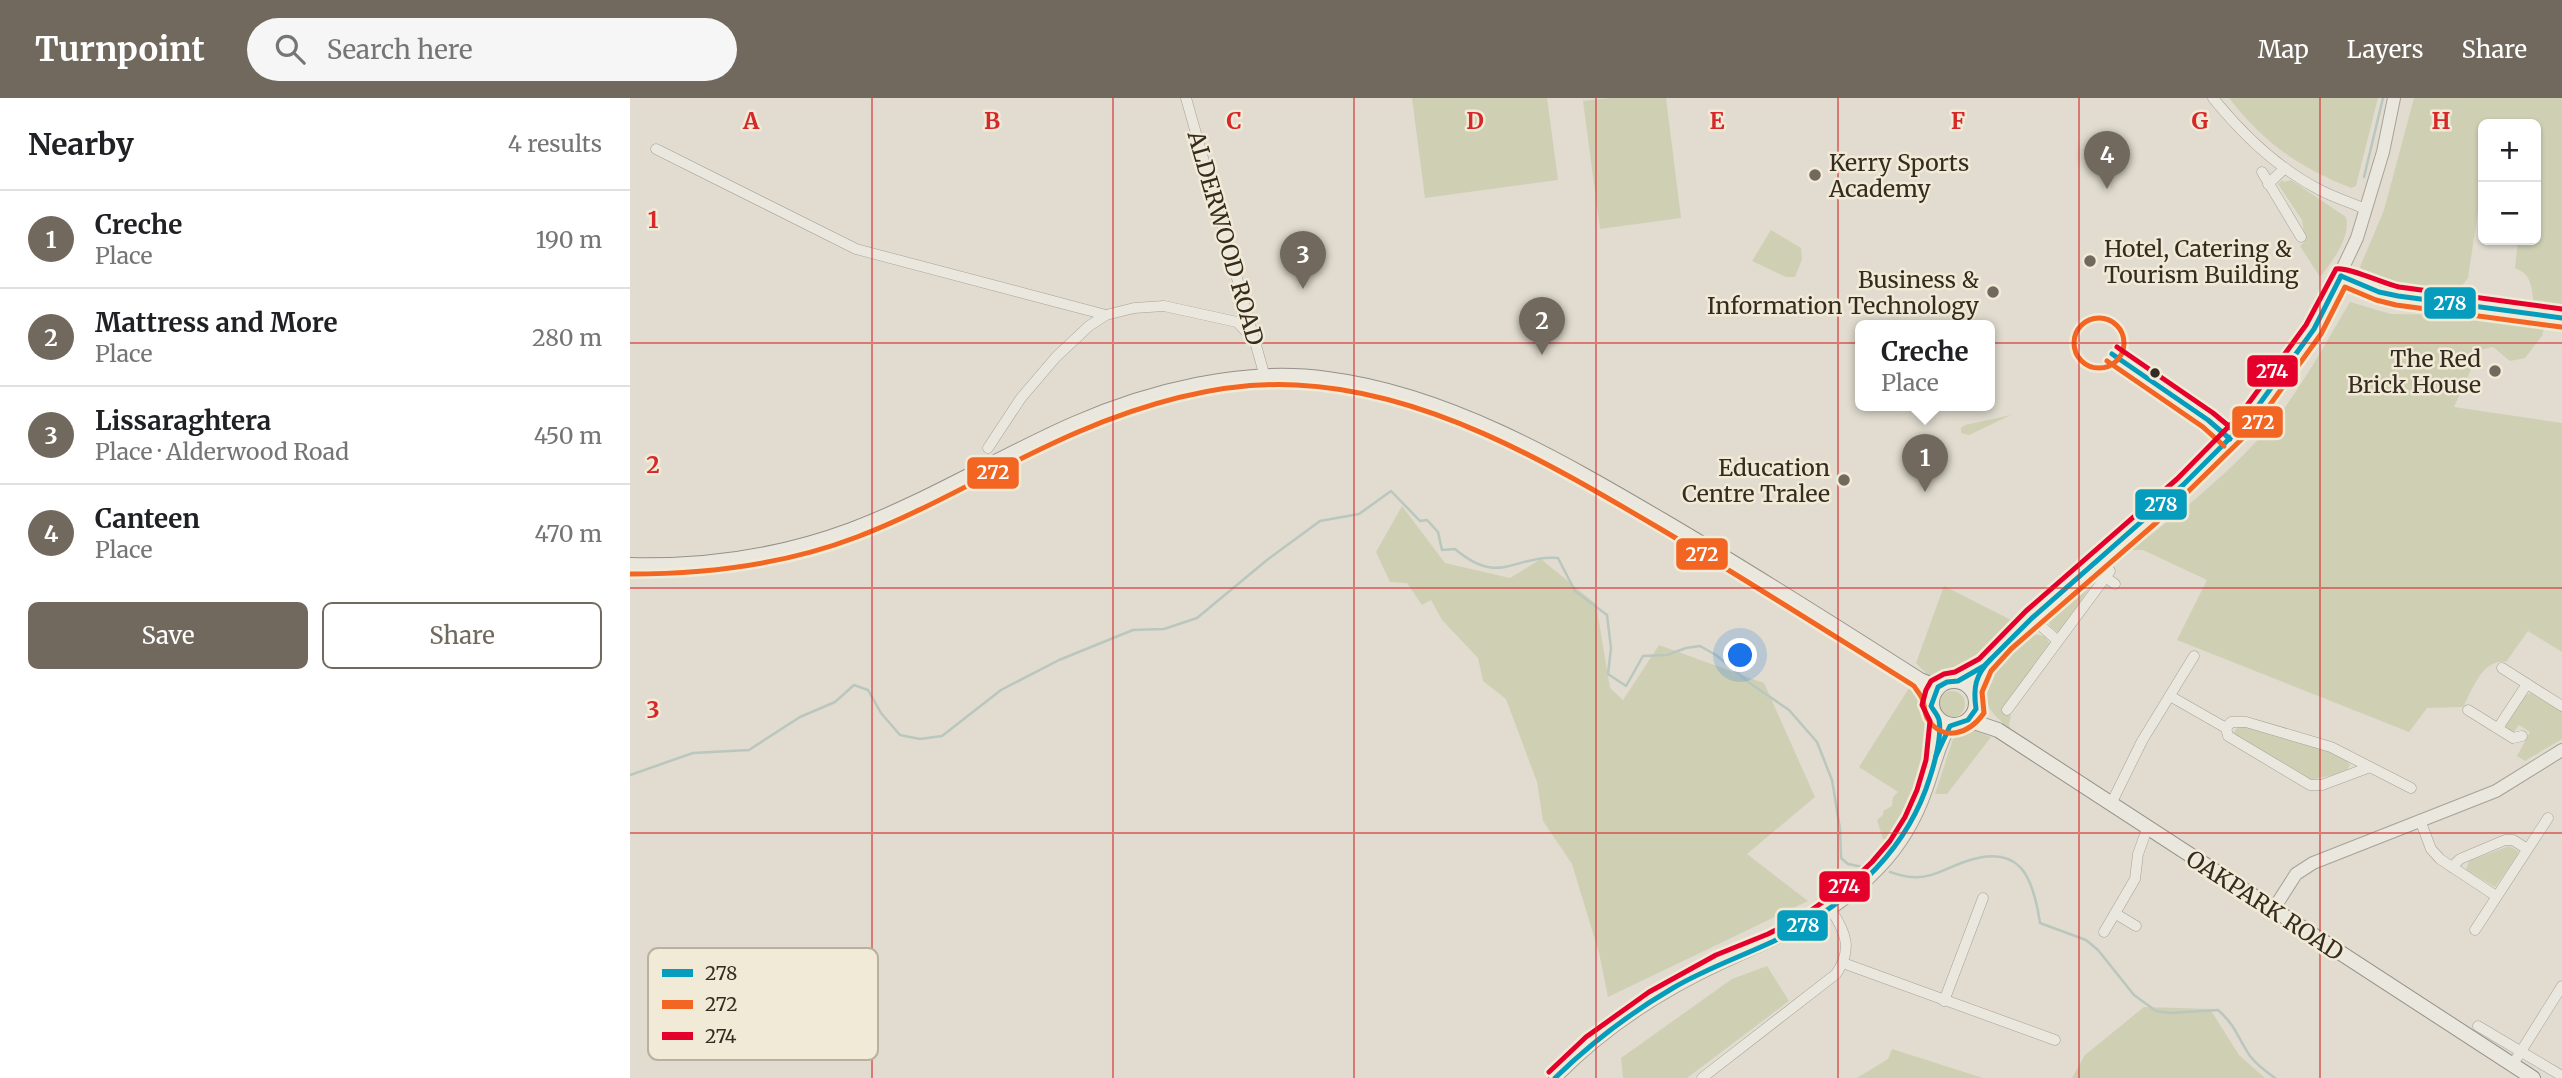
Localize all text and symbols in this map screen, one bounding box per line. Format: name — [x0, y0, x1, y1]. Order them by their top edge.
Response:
search box — [247, 18, 737, 81]
text: Turnpoint — [35, 29, 205, 70]
icon: search — [271, 30, 309, 68]
text: Search here — [327, 33, 473, 66]
text: Map — [2258, 34, 2309, 65]
text: Layers — [2347, 34, 2423, 65]
text: Share — [2461, 34, 2527, 65]
text: A — [742, 106, 760, 135]
text: B — [984, 106, 1000, 135]
text: C — [1226, 106, 1242, 135]
text: D — [1466, 106, 1484, 135]
text: E — [1709, 106, 1725, 135]
text: F — [1951, 106, 1965, 135]
text: G — [2192, 106, 2209, 135]
text: H — [2432, 106, 2451, 135]
map controls — [2478, 119, 2541, 245]
button: + — [2478, 119, 2541, 182]
text: Nearby — [28, 125, 134, 163]
street label: ALDERWOOD ROAD — [1181, 127, 1270, 349]
text: 4 results — [508, 129, 602, 158]
pin: 4 — [2084, 131, 2130, 189]
place label: Kerry Sports Academy — [1828, 148, 1969, 203]
marker: Kerry Sports Academy — [1807, 167, 1823, 183]
button: − — [2478, 182, 2541, 245]
text: 1 — [648, 205, 659, 234]
text: Creche — [95, 208, 182, 241]
text: 1 — [46, 225, 56, 254]
text: 190 m — [536, 225, 602, 254]
pin: 3 — [1280, 231, 1326, 289]
place label: Hotel, Catering & Tourism Building — [2104, 234, 2299, 289]
text: Place — [95, 241, 152, 270]
marker: Hotel, Catering & Tourism Building — [2082, 253, 2098, 269]
place label: Business & Information Technology — [1707, 265, 1980, 320]
marker: Business & Information Technology — [1985, 284, 2001, 300]
line badge: 278 — [2423, 286, 2477, 320]
text: 278 — [2433, 291, 2467, 315]
pin: 2 — [1519, 297, 1565, 355]
text: Mattress and More — [95, 306, 337, 339]
popup — [1855, 320, 1995, 411]
text: 2 — [44, 323, 58, 352]
text: 280 m — [532, 323, 602, 352]
text: Creche — [1881, 335, 1969, 368]
text: Place — [95, 339, 152, 368]
place label: The Red Brick House — [2347, 344, 2481, 399]
line badge: 274 — [2246, 354, 2299, 388]
text: 274 — [2256, 359, 2288, 383]
marker: The Red Brick House — [2487, 363, 2503, 379]
unlabelled marker — [2148, 366, 2162, 380]
text: Place — [1881, 368, 1939, 397]
text: Lissaraghtera — [95, 404, 271, 437]
line badge: 272 — [2231, 405, 2284, 439]
text: 272 — [2242, 410, 2274, 434]
text: 3 — [44, 421, 58, 450]
text: 450 m — [534, 421, 602, 450]
pin: 1 — [1902, 434, 1948, 492]
text: Place · Alderwood Road — [95, 437, 349, 466]
text: 2 — [646, 450, 660, 479]
place label: Education Centre Tralee — [1682, 453, 1830, 508]
line badge: 272 — [966, 456, 1020, 490]
text: 272 — [977, 460, 1009, 484]
marker: Education Centre Tralee — [1836, 472, 1852, 488]
line badge: 278 — [2134, 488, 2188, 521]
text: 278 — [2144, 492, 2178, 516]
text: Canteen — [95, 502, 200, 535]
text: 4 — [44, 519, 58, 548]
text: 470 m — [535, 519, 602, 548]
text: Place — [95, 535, 152, 564]
line badge: 272 — [1675, 537, 1729, 571]
text: 272 — [1686, 542, 1718, 566]
button: Save — [28, 602, 308, 669]
button: Share — [322, 602, 602, 669]
your location — [1723, 638, 1757, 672]
text: 3 — [646, 695, 660, 724]
street label: OAKPARK ROAD — [2181, 843, 2349, 967]
line badge: 274 — [1818, 870, 1871, 903]
text: 274 — [1828, 874, 1860, 898]
line badge: 278 — [1776, 909, 1829, 942]
text: 278 — [1786, 913, 1820, 937]
legend — [648, 948, 878, 1060]
text: 278 — [705, 961, 737, 985]
text: 272 — [705, 992, 738, 1016]
text: 274 — [705, 1024, 737, 1048]

